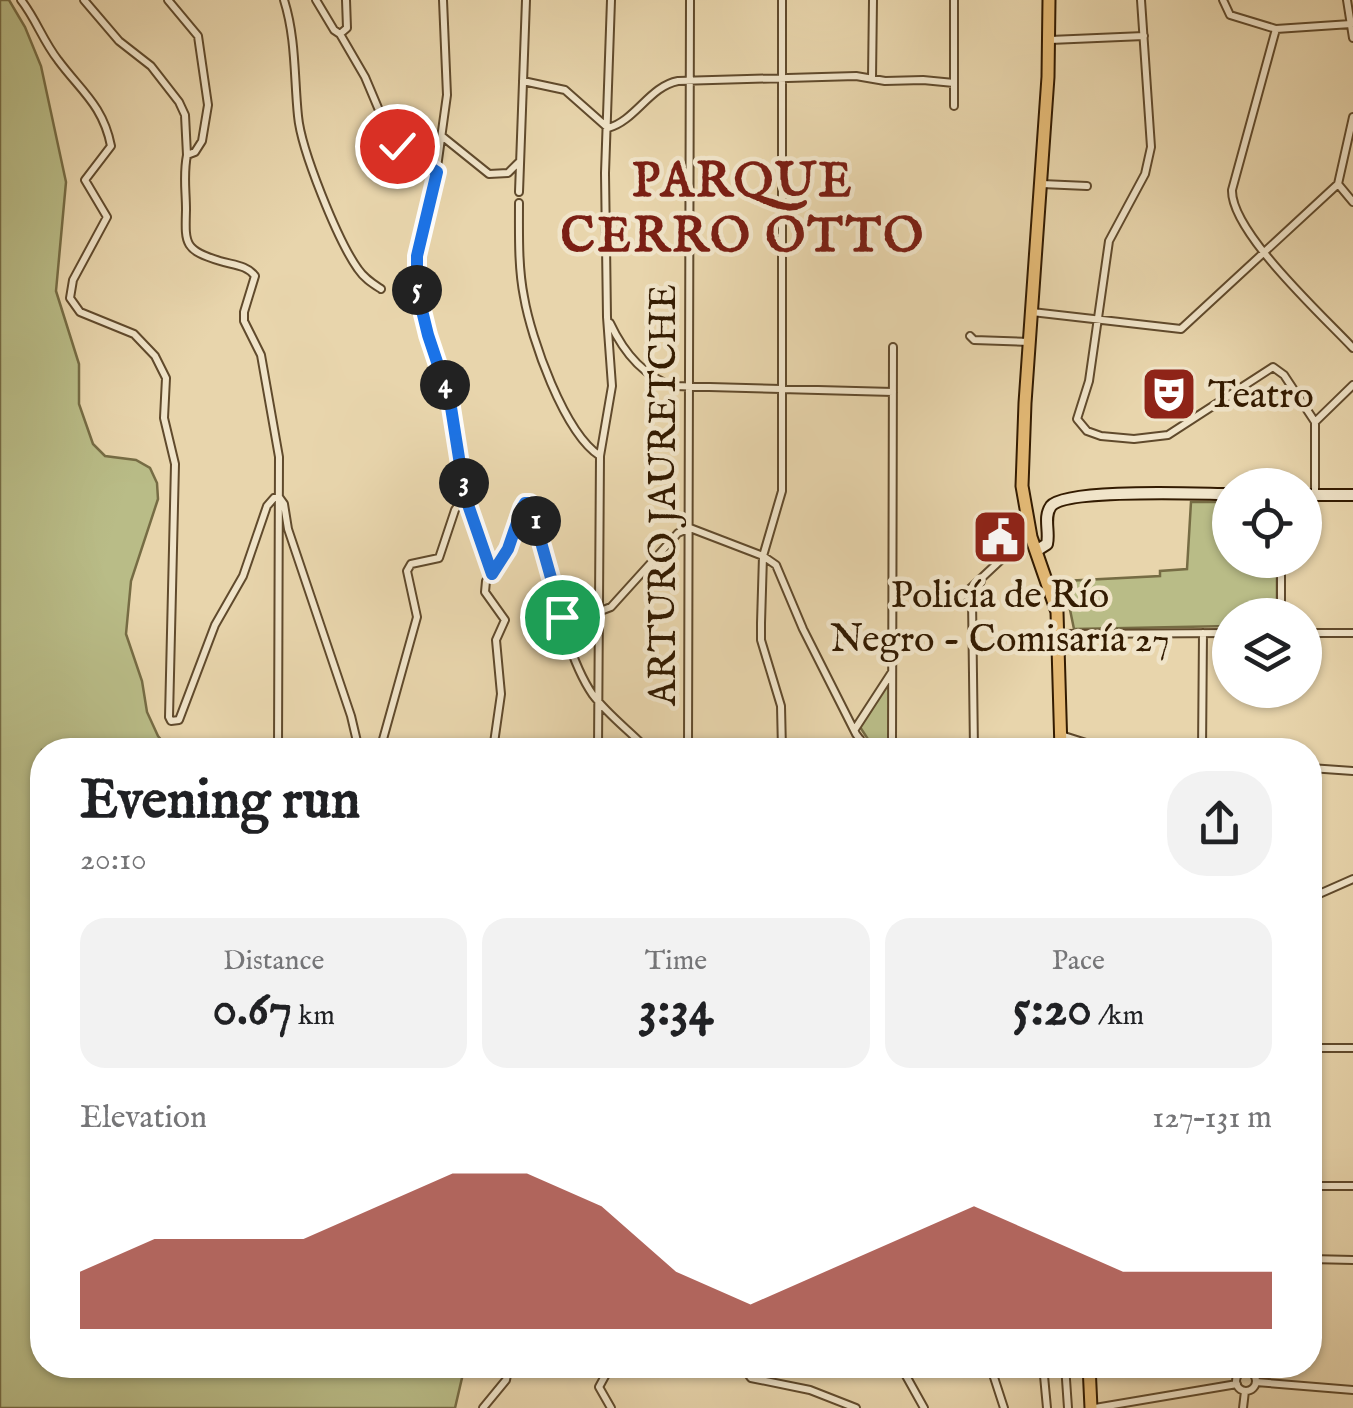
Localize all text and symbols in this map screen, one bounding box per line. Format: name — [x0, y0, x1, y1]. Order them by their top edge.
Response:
pin — [355, 104, 440, 189]
icon: check — [370, 119, 425, 174]
district label: PARQUE CERRO OTTO — [561, 153, 925, 268]
pin: 5 — [392, 265, 442, 315]
text: 5 — [412, 272, 422, 307]
street label: ARTURO JAURETCHE — [641, 284, 689, 707]
pin: 4 — [420, 360, 470, 410]
theatre icon: Teatro — [1139, 364, 1199, 424]
text: 4 — [438, 367, 452, 402]
place label: Teatro — [1208, 373, 1314, 421]
pin: 3 — [439, 458, 489, 508]
text: 3 — [459, 465, 469, 500]
map controls — [1212, 468, 1322, 708]
button: locate — [1212, 468, 1322, 578]
pin: 1 — [511, 496, 561, 546]
text: 1 — [531, 503, 541, 538]
public building icon: Policía de Río Negro - Comisaría 27 — [970, 507, 1030, 567]
place label: Policía de Río Negro - Comisaría 27 — [830, 573, 1170, 665]
pin — [520, 575, 605, 660]
icon: arrive — [535, 590, 590, 645]
button: layers — [1212, 598, 1322, 708]
text: Evening run — [80, 767, 360, 837]
button: share — [1167, 771, 1272, 876]
text: 20:10 — [80, 840, 147, 881]
text: Distance — [223, 944, 324, 979]
text: Time — [645, 944, 707, 979]
text: Pace — [1052, 944, 1105, 979]
text: 0.67 — [212, 979, 292, 1042]
text: 3:34 — [638, 979, 714, 1042]
text: 5:20 — [1013, 979, 1092, 1042]
text: km — [292, 999, 335, 1034]
text: /km — [1092, 999, 1144, 1034]
text: Elevation — [80, 1098, 207, 1139]
text: 127–131 m — [1152, 1098, 1272, 1139]

